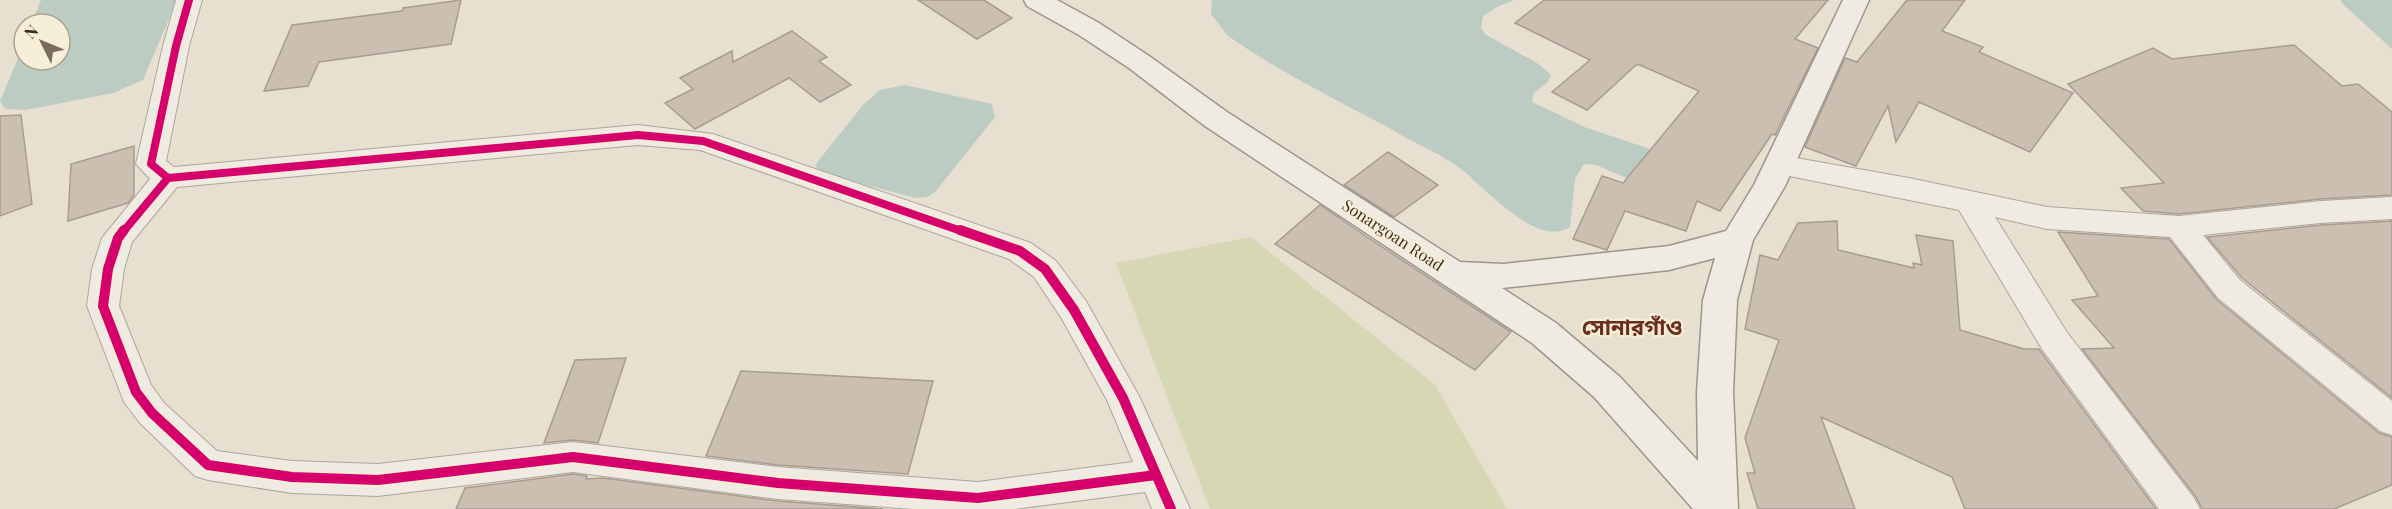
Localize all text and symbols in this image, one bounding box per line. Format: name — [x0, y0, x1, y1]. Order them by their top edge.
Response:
north arrow — [12, 12, 72, 72]
text: N — [19, 20, 43, 43]
street label: Sonargoan Road — [1338, 194, 1448, 275]
district label: সোনারগাঁও — [1582, 311, 1682, 341]

